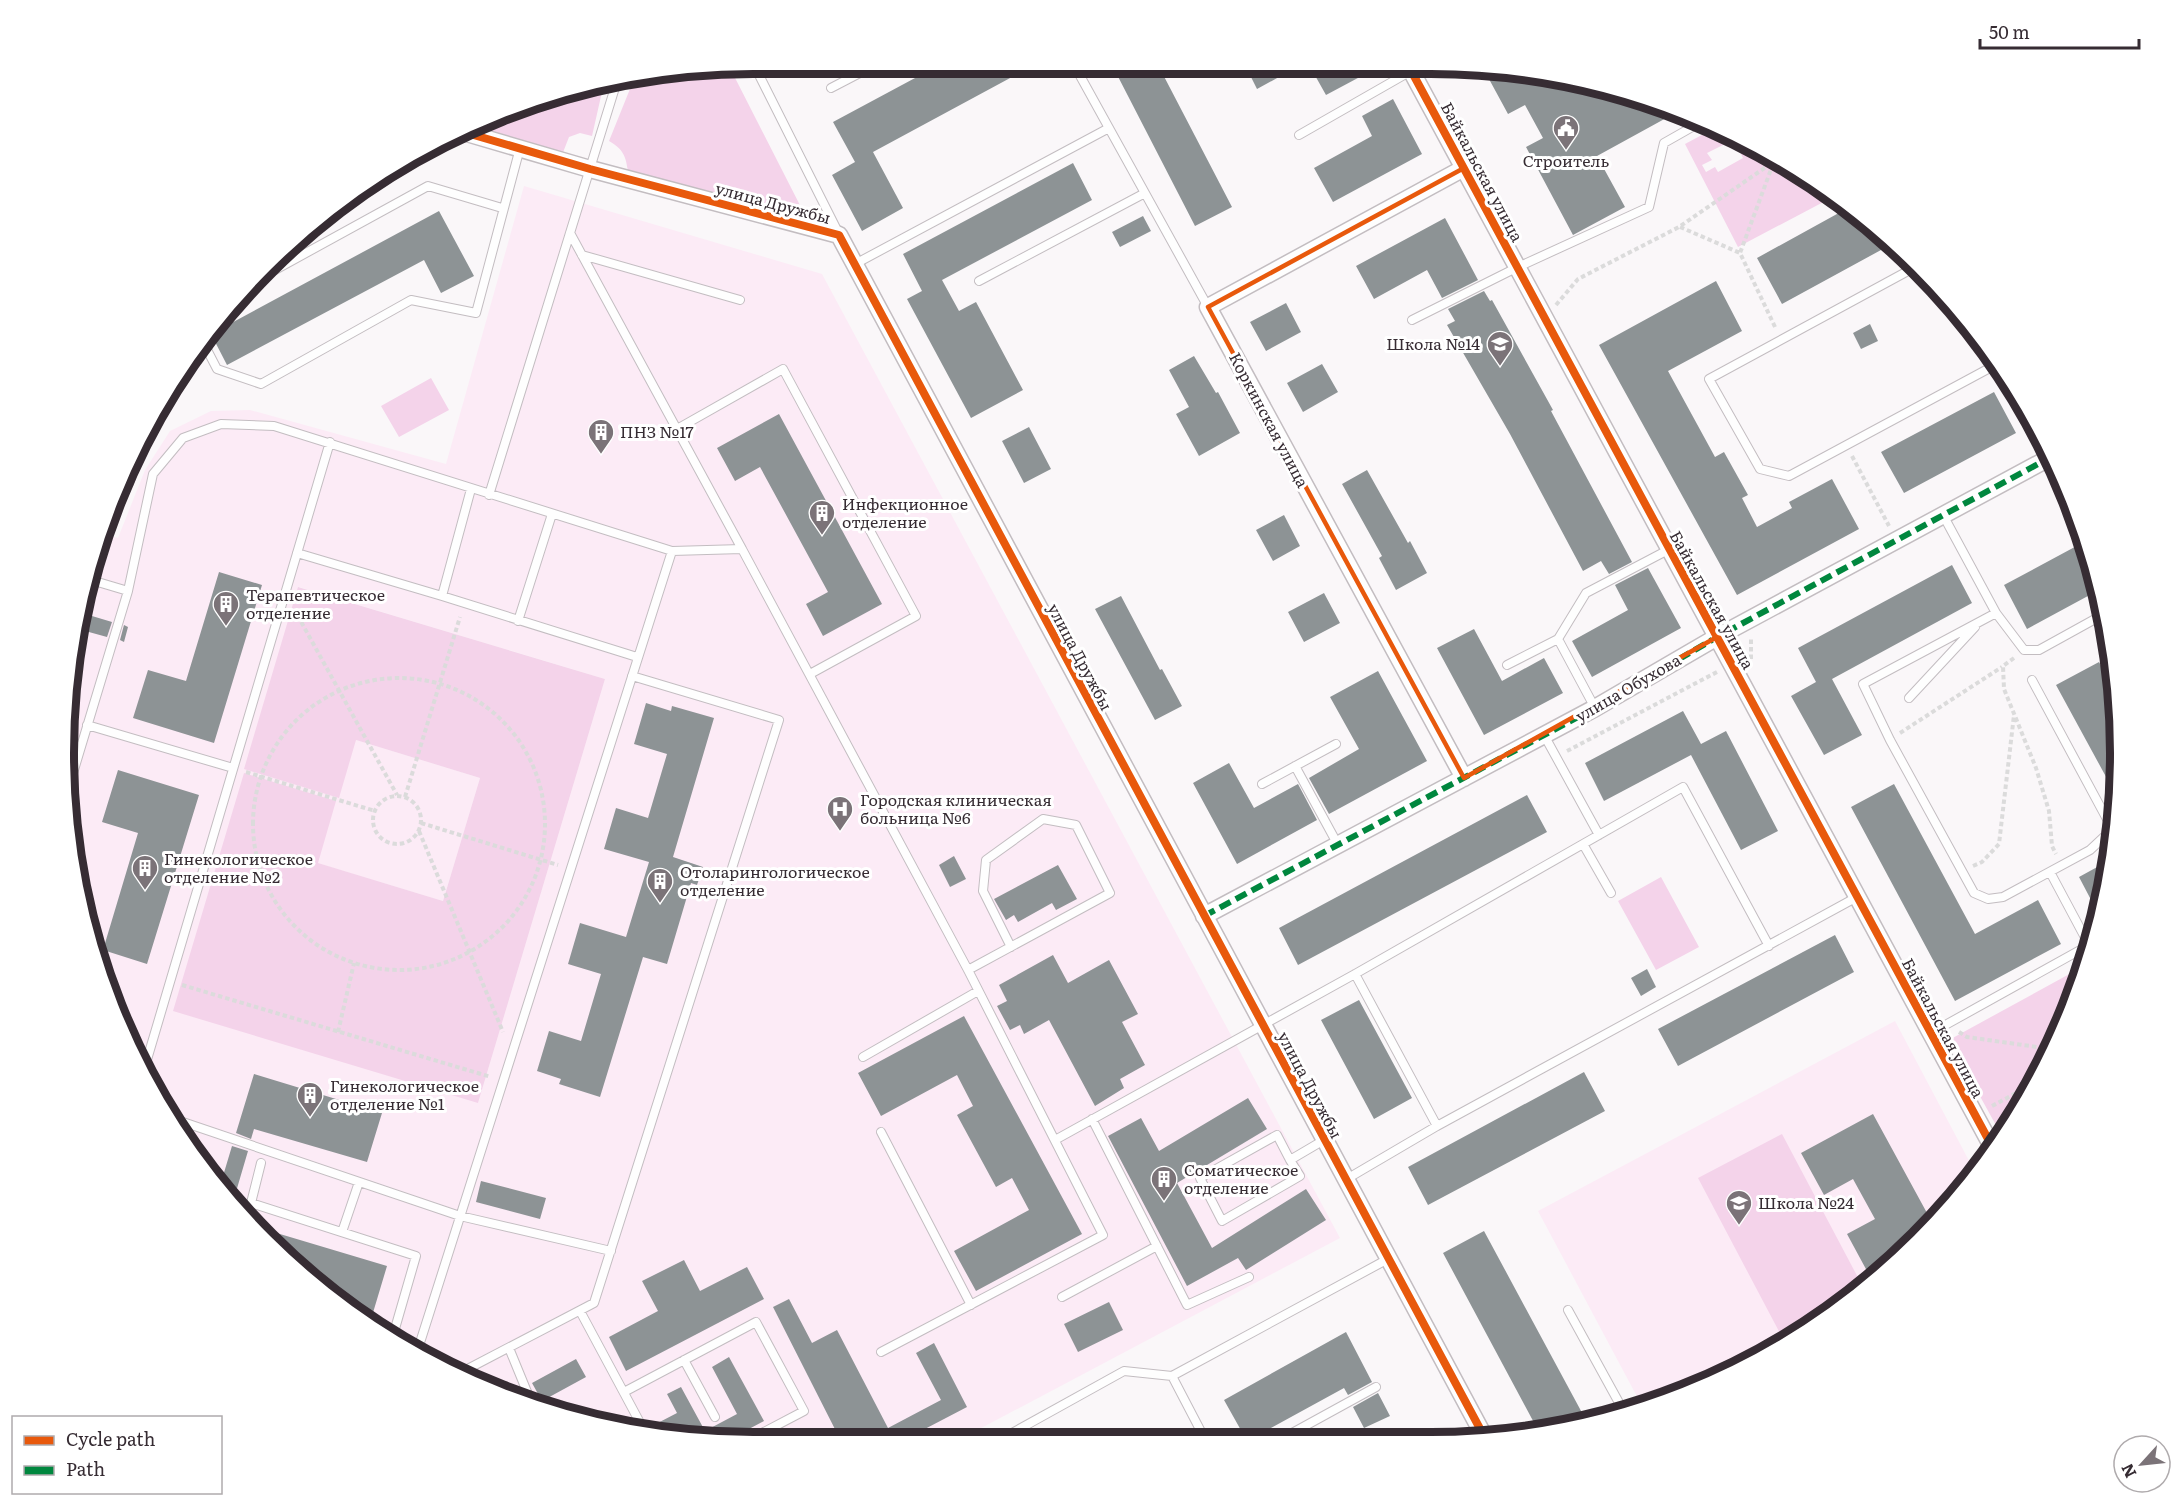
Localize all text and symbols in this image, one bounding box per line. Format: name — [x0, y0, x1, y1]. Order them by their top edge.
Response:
scale bar — [1980, 12, 2139, 50]
text: 50 m — [1989, 18, 2030, 45]
street label: Байкальская улица — [1436, 97, 1530, 246]
public building icon: Строитель — [1551, 113, 1581, 151]
place label: Строитель — [1523, 148, 1609, 172]
street label: улица Дружбы — [713, 175, 834, 229]
school or university icon: Школа №14 — [1485, 329, 1515, 367]
place label: Школа №14 — [1386, 331, 1480, 355]
street label: Коркинская улица — [1224, 348, 1316, 492]
building icon: ПНЗ №17 — [586, 417, 616, 455]
place label: ПНЗ №17 — [620, 419, 694, 443]
place label: Инфекционное отделение — [842, 491, 968, 533]
building icon: Инфекционное отделение — [807, 498, 837, 536]
street label: Байкальская улица — [1665, 526, 1761, 674]
place label: Терапевтическое отделение — [246, 582, 385, 624]
building icon: Терапевтическое отделение — [211, 589, 241, 627]
street label: улица Дружбы — [1043, 599, 1119, 714]
street label: улица Обухова — [1570, 647, 1685, 727]
place label: Городская клиническая больница №6 — [860, 787, 1052, 829]
hospital icon: Городская клиническая больница №6 — [825, 794, 855, 832]
place label: Гинекологическое отделение №2 — [164, 846, 313, 888]
building icon: Гинекологическое отделение №2 — [130, 853, 160, 891]
place label: Отоларингологическое отделение — [680, 859, 870, 901]
building icon: Отоларингологическое отделение — [645, 866, 675, 904]
street label: Байкальская улица — [1897, 953, 1991, 1102]
street label: улица Дружбы — [1273, 1027, 1349, 1142]
place label: Гинекологическое отделение №1 — [330, 1073, 479, 1115]
building icon: Гинекологическое отделение №1 — [295, 1080, 325, 1118]
place label: Соматическое отделение — [1184, 1157, 1298, 1199]
building icon: Соматическое отделение — [1149, 1164, 1179, 1202]
school or university icon: Школа №24 — [1724, 1188, 1754, 1226]
place label: Школа №24 — [1758, 1190, 1854, 1214]
legend — [12, 1416, 222, 1494]
text: Cycle path — [66, 1425, 155, 1452]
north arrow — [2112, 1434, 2172, 1494]
text: Path — [66, 1455, 105, 1482]
text: N — [2114, 1460, 2141, 1483]

